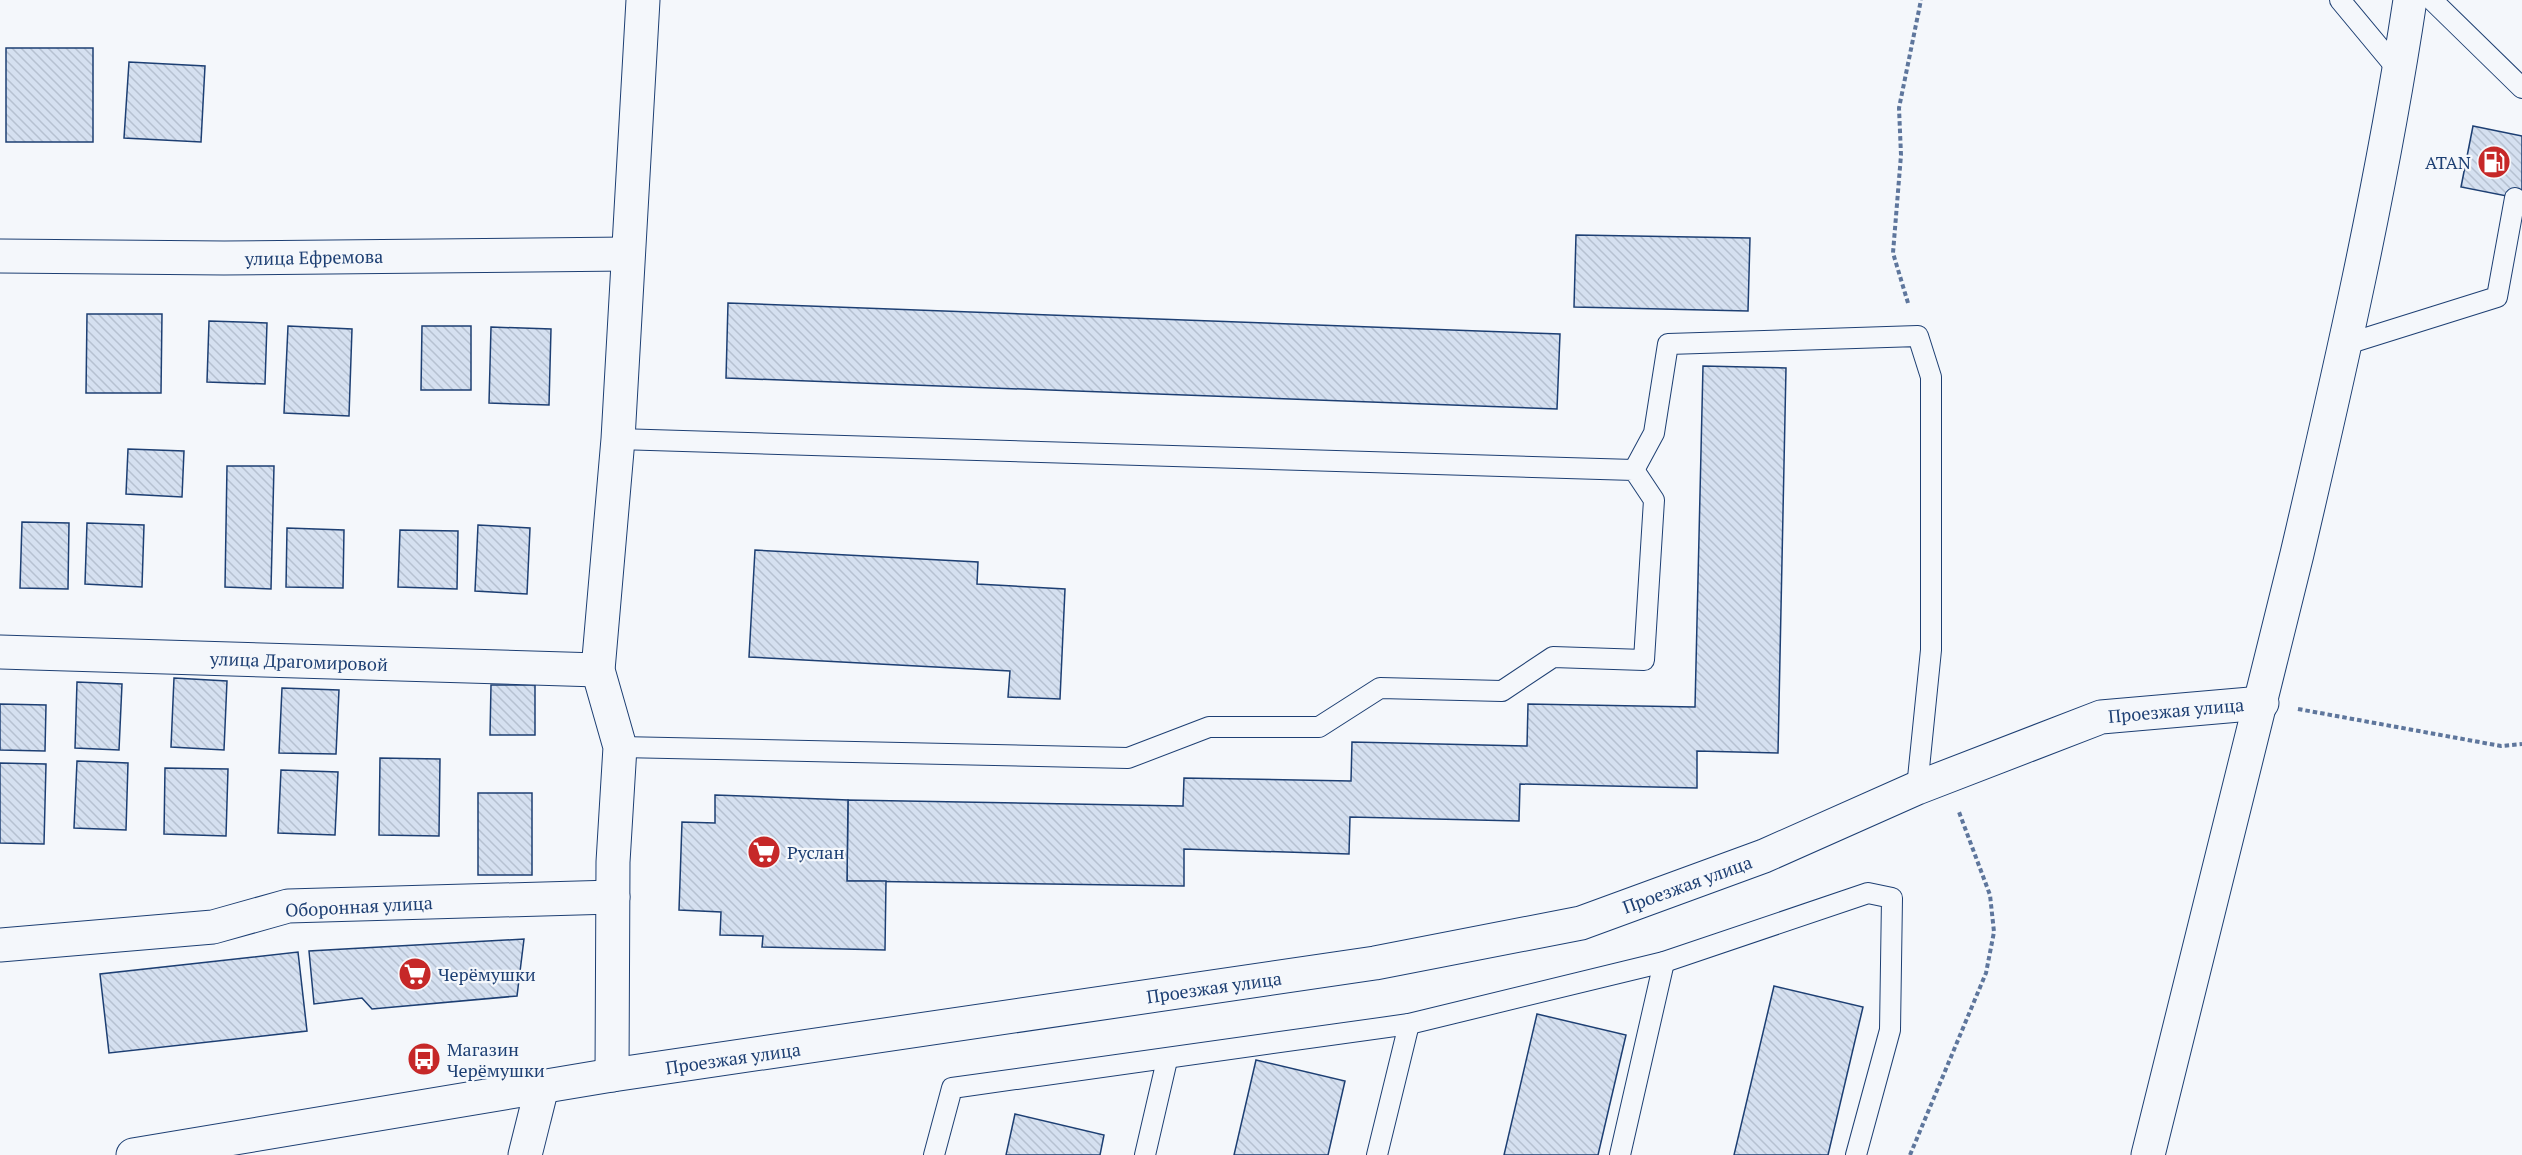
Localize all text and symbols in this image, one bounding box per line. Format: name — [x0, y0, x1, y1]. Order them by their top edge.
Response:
fuel station icon: ATAN — [2476, 144, 2512, 180]
place label: ATAN — [2425, 150, 2471, 174]
street label: улица Ефремова — [244, 244, 383, 270]
street label: улица Драгомировой — [209, 646, 388, 676]
street label: Проезжая улица — [2107, 692, 2245, 728]
supermarket icon: Руслан — [746, 834, 782, 870]
place label: Руслан — [787, 840, 844, 864]
street label: Проезжая улица — [1619, 849, 1755, 919]
street label: Оборонная улица — [285, 890, 433, 922]
supermarket icon: Черёмушки — [397, 956, 433, 992]
place label: Черёмушки — [438, 962, 536, 986]
street label: Проезжая улица — [1145, 966, 1283, 1008]
place label: Магазин Черёмушки — [447, 1037, 545, 1082]
street label: Проезжая улица — [664, 1037, 802, 1079]
bus stop icon: Магазин Черёмушки — [406, 1041, 442, 1077]

